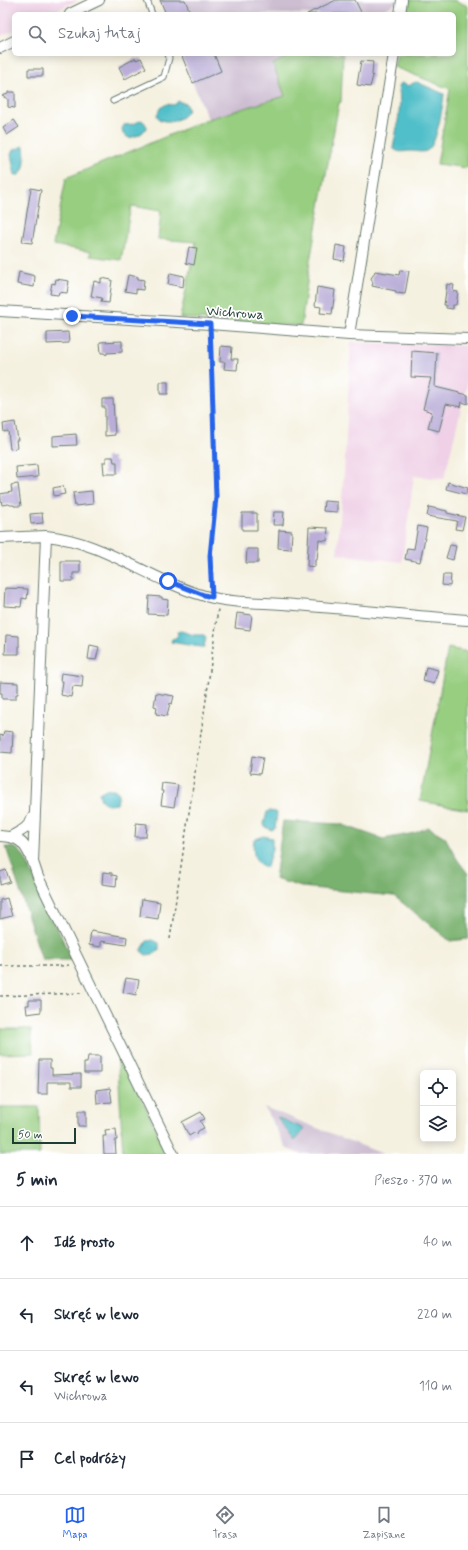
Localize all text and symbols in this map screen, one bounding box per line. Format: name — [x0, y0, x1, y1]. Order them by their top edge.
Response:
search box — [12, 12, 456, 56]
icon: search — [26, 23, 48, 45]
text: Szukaj tutaj — [58, 24, 141, 44]
street label: Wichrowa — [206, 302, 264, 324]
route end — [63, 307, 81, 325]
route start — [159, 572, 177, 590]
map controls — [420, 1070, 456, 1142]
button: locate — [420, 1070, 456, 1106]
button: layers — [420, 1106, 456, 1142]
scale bar — [12, 1126, 76, 1145]
text: 50 m — [18, 1128, 43, 1142]
text: 5 min — [16, 1169, 58, 1191]
text: Pieszo · 370 m — [374, 1172, 452, 1189]
icon: ahead — [16, 1232, 38, 1254]
text: Idź prosto — [54, 1233, 115, 1253]
text: 40 m — [423, 1234, 452, 1251]
icon: left — [16, 1304, 38, 1326]
text: Skręć w lewo — [54, 1305, 139, 1325]
text: 220 m — [417, 1306, 452, 1323]
text: Skręć w lewo — [54, 1368, 139, 1388]
icon: left — [16, 1376, 38, 1398]
text: 110 m — [419, 1378, 452, 1395]
text: Wichrowa — [54, 1388, 108, 1405]
icon: arrive — [16, 1448, 38, 1470]
text: Cel podróży — [54, 1449, 126, 1469]
tab: Mapa — [62, 1504, 88, 1542]
tab: Trasa — [213, 1504, 237, 1542]
tab: Zapisane — [362, 1504, 406, 1542]

